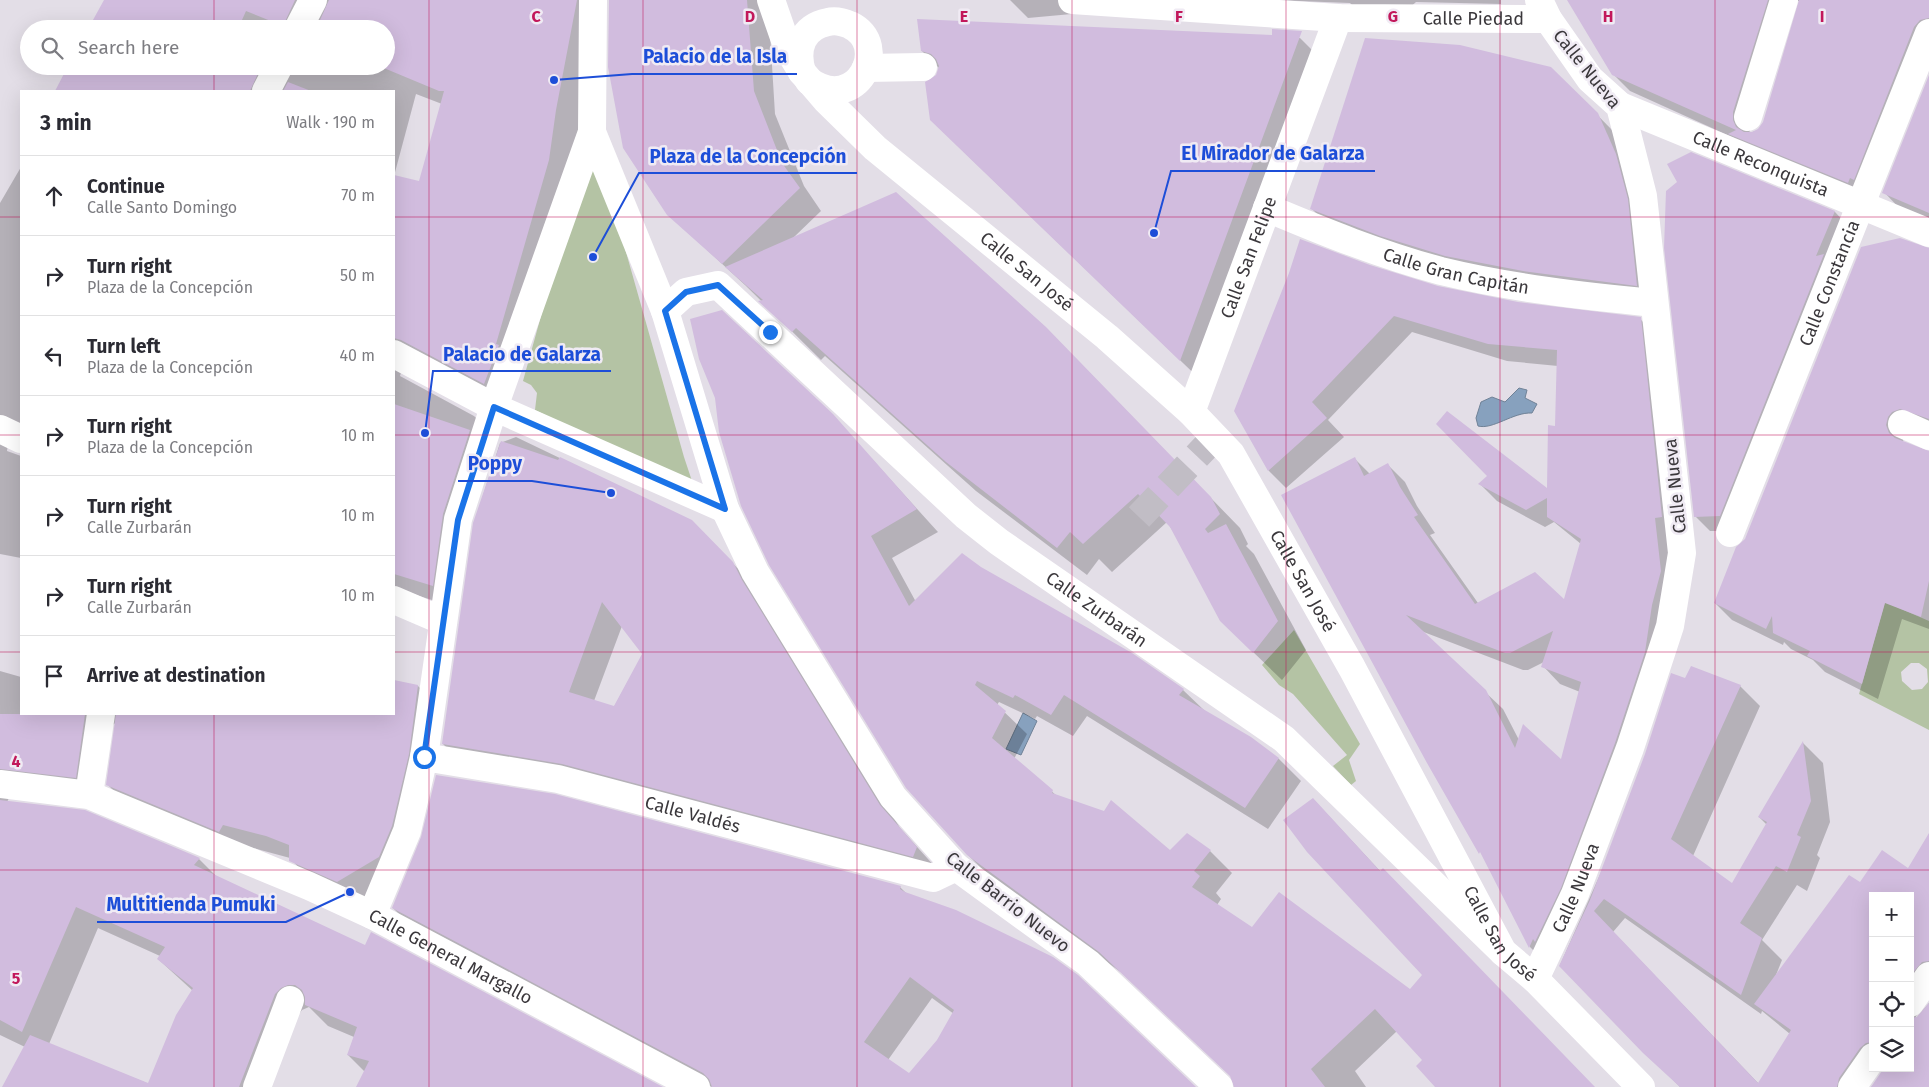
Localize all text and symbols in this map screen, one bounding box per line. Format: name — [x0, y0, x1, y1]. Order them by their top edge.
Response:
text: C — [531, 7, 541, 26]
text: D — [745, 7, 755, 26]
text: E — [960, 7, 968, 26]
text: F — [1175, 7, 1183, 26]
text: G — [1388, 7, 1398, 26]
street label: Calle Piedad — [1423, 7, 1524, 30]
text: H — [1603, 7, 1613, 26]
text: I — [1820, 7, 1824, 26]
search box — [20, 20, 395, 75]
street label: Calle Nueva — [1548, 25, 1626, 113]
icon: search — [38, 34, 66, 62]
text: Search here — [78, 36, 179, 59]
callout: Palacio de la Isla — [632, 40, 797, 74]
text: Palacio de la Isla — [643, 45, 787, 68]
text: 3 min — [40, 110, 92, 136]
text: Walk · 190 m — [286, 113, 375, 132]
street label: Calle Reconquista — [1689, 126, 1832, 202]
callout: El Mirador de Galarza — [1171, 137, 1375, 171]
callout: Plaza de la Concepción — [639, 139, 857, 173]
text: El Mirador de Galarza — [1181, 142, 1365, 165]
text: Plaza de la Concepción — [649, 145, 847, 168]
text: Continue — [87, 175, 165, 198]
icon: ahead — [40, 182, 68, 210]
text: 70 m — [341, 186, 375, 205]
street label: Calle San Felipe — [1216, 193, 1281, 321]
text: Calle Santo Domingo — [87, 198, 237, 217]
street label: Calle Constancia — [1794, 217, 1864, 349]
street label: Calle San José — [976, 227, 1078, 316]
street label: Calle Gran Capitán — [1380, 243, 1531, 299]
text: Turn right — [87, 255, 172, 278]
icon: right — [40, 262, 68, 290]
text: 50 m — [340, 266, 375, 285]
text: Plaza de la Concepción — [87, 278, 253, 297]
route end — [759, 321, 782, 344]
text: Turn left — [87, 335, 161, 358]
callout: Palacio de Galarza — [433, 337, 611, 371]
icon: left — [40, 342, 68, 370]
text: Palacio de Galarza — [443, 343, 601, 366]
text: 40 m — [340, 346, 375, 365]
text: Plaza de la Concepción — [87, 358, 253, 377]
text: Turn right — [87, 415, 172, 438]
icon: right — [40, 422, 68, 450]
text: 10 m — [341, 426, 375, 445]
street label: Calle Nueva — [1659, 437, 1691, 535]
text: Plaza de la Concepción — [87, 438, 253, 457]
callout: Poppy — [458, 447, 532, 481]
text: Poppy — [468, 452, 522, 475]
text: Turn right — [87, 495, 172, 518]
icon: right — [40, 502, 68, 530]
text: 10 m — [341, 506, 375, 525]
text: Calle Zurbarán — [87, 518, 192, 537]
street label: Calle San José — [1265, 526, 1340, 636]
street label: Calle Zurbarán — [1042, 567, 1151, 652]
text: Turn right — [87, 575, 172, 598]
icon: right — [40, 582, 68, 610]
text: 10 m — [341, 586, 375, 605]
text: Calle Zurbarán — [87, 598, 192, 617]
icon: arrive — [40, 662, 68, 690]
text: Arrive at destination — [87, 664, 266, 687]
route start — [413, 746, 436, 769]
text: 4 — [11, 752, 21, 771]
street label: Calle Valdés — [643, 791, 743, 838]
street label: Calle Nueva — [1547, 840, 1604, 936]
street label: Calle Barrio Nuevo — [942, 847, 1074, 957]
street label: Calle San José — [1459, 882, 1541, 986]
callout: Multitienda Pumuki — [97, 888, 286, 922]
map controls — [1869, 892, 1914, 1072]
button: + — [1869, 892, 1914, 937]
text: Multitienda Pumuki — [106, 893, 276, 916]
street label: Calle General Margallo — [365, 904, 536, 1009]
button: − — [1869, 937, 1914, 982]
text: 5 — [12, 969, 21, 988]
button: locate — [1869, 982, 1914, 1027]
button: layers — [1869, 1027, 1914, 1072]

